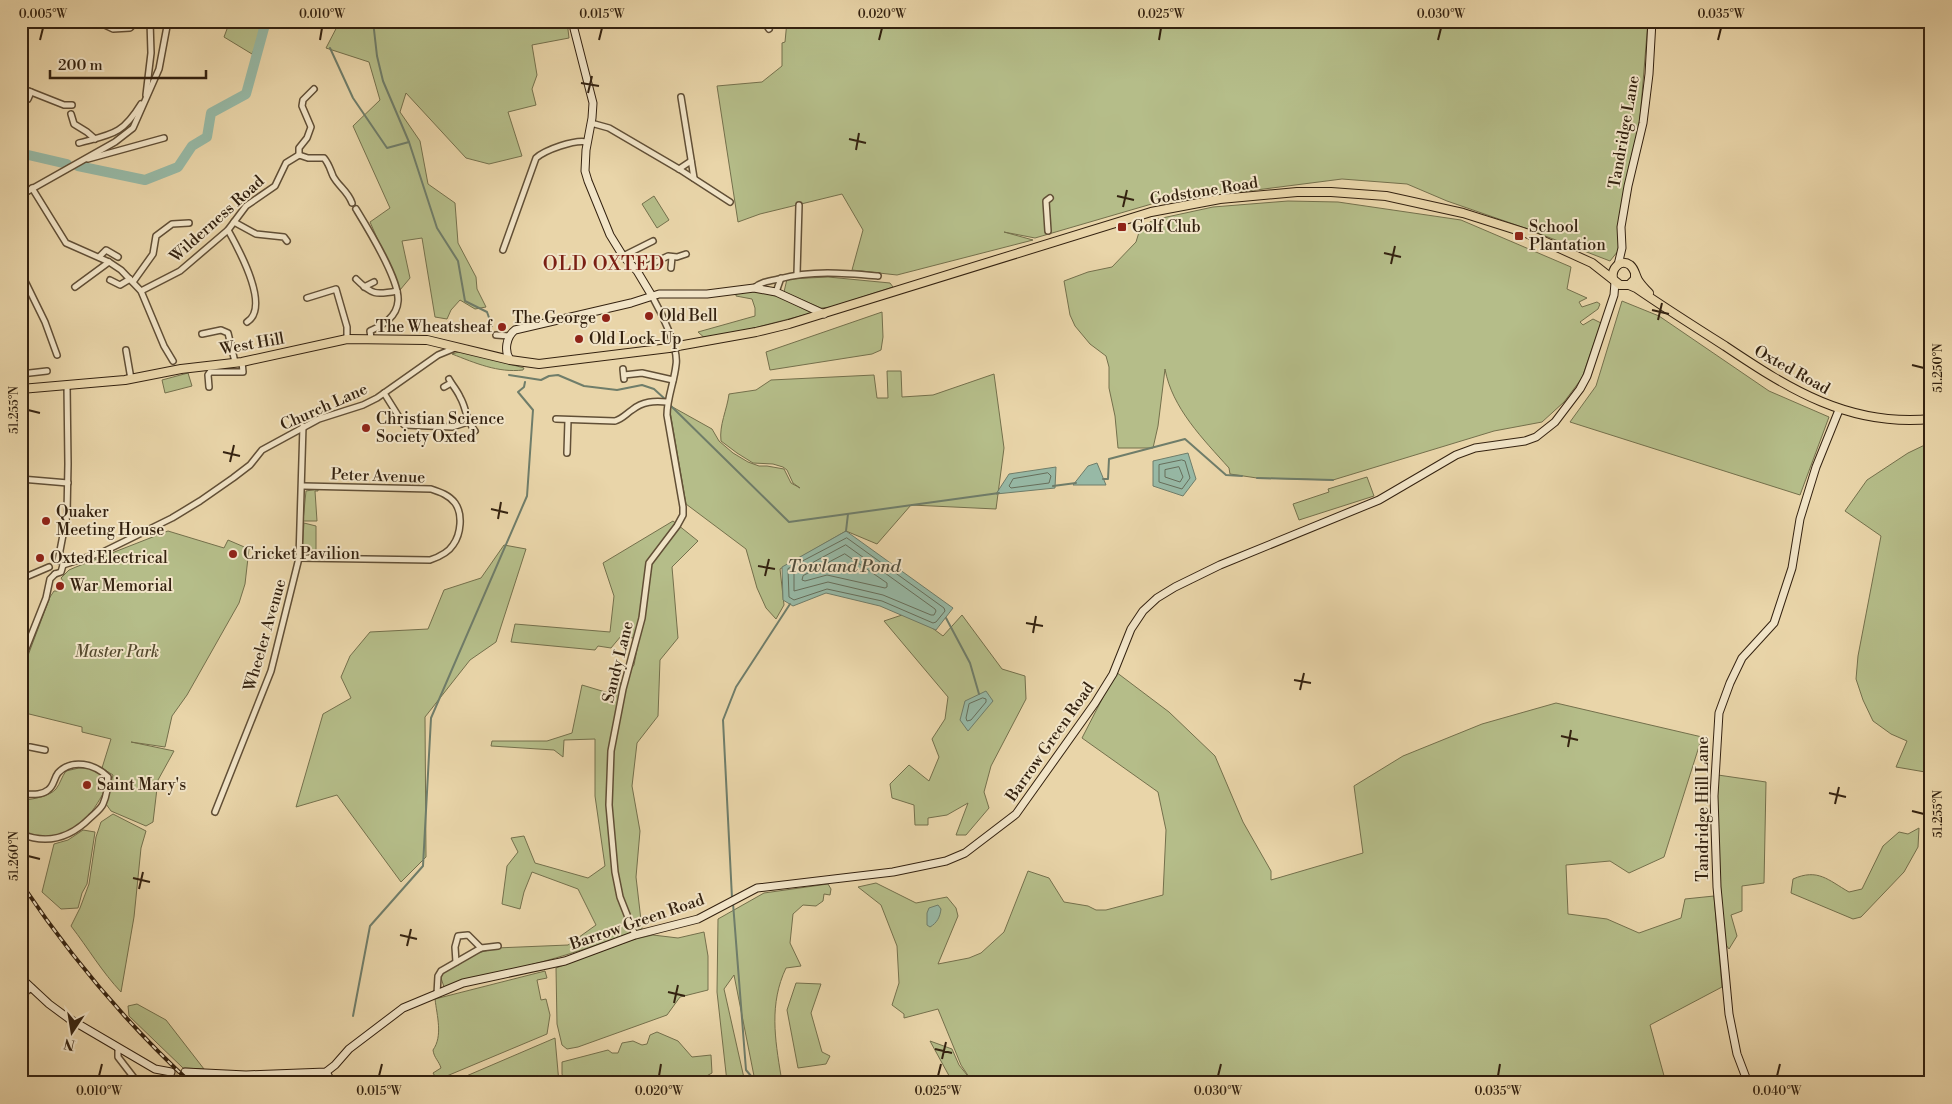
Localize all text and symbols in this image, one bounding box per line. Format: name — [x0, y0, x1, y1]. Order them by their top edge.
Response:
text: 0.005°W — [19, 7, 68, 22]
text: 0.010°W — [299, 7, 346, 22]
text: 0.015°W — [579, 7, 626, 22]
text: 0.020°W — [858, 7, 907, 22]
text: 0.025°W — [1137, 7, 1186, 22]
text: 0.030°W — [1417, 7, 1466, 22]
text: 0.035°W — [1697, 7, 1746, 22]
scale bar — [50, 48, 206, 80]
text: 200 m — [58, 56, 103, 75]
street label: Tandridge Lane — [1604, 74, 1644, 190]
street label: Wilderness Road — [165, 171, 268, 267]
street label: Godstone Road — [1148, 173, 1260, 209]
place label: Golf Club — [1132, 217, 1201, 237]
place label: School Plantation — [1529, 217, 1606, 255]
marker: Golf Club — [1116, 221, 1128, 233]
marker: School Plantation — [1513, 230, 1525, 242]
district label: OLD OXTED — [543, 252, 665, 276]
place label: Old Bell — [659, 306, 718, 326]
place label: The George — [512, 308, 596, 328]
marker: Old Bell — [643, 310, 655, 322]
marker: The George — [600, 312, 612, 324]
place label: The Wheatsheaf — [376, 317, 493, 337]
marker: The Wheatsheaf — [496, 321, 508, 333]
street label: West Hill — [217, 328, 286, 360]
place label: Old Lock-Up — [589, 329, 681, 349]
marker: Old Lock-Up — [573, 333, 585, 345]
street label: Oxted Road — [1751, 341, 1833, 399]
text: 51.250°N — [1931, 343, 1946, 393]
street label: Church Lane — [277, 379, 371, 435]
text: 51.255°N — [7, 386, 22, 434]
place label: Christian Science Society Oxted — [376, 409, 504, 447]
marker: Christian Science Society Oxted — [360, 422, 372, 434]
street label: Peter Avenue — [330, 464, 426, 488]
place label: Quaker Meeting House — [56, 502, 164, 540]
marker: Quaker Meeting House — [40, 515, 52, 527]
place label: Cricket Pavilion — [243, 544, 360, 564]
place label: Oxted Electrical — [50, 548, 168, 568]
marker: Cricket Pavilion — [227, 548, 239, 560]
marker: Oxted Electrical — [34, 552, 46, 564]
water label: Towland Pond — [787, 555, 902, 578]
place label: War Memorial — [69, 576, 173, 596]
street label: Wheeler Avenue — [239, 577, 291, 694]
marker: War Memorial — [54, 580, 66, 592]
street label: Sandy Lane — [598, 619, 638, 705]
park label: Master Park — [75, 642, 159, 662]
street label: Barrow Green Road — [1001, 679, 1099, 806]
street label: Tandridge Hill Lane — [1693, 736, 1713, 882]
place label: Saint Mary's — [97, 775, 186, 795]
marker: Saint Mary's — [81, 779, 93, 791]
text: 51.255°N — [1931, 790, 1946, 838]
text: 51.260°N — [7, 831, 22, 881]
street label: Barrow Green Road — [566, 890, 707, 955]
north arrow — [48, 1006, 98, 1056]
text: N — [62, 1034, 77, 1054]
text: 0.010°W — [76, 1084, 123, 1099]
text: 0.015°W — [356, 1084, 403, 1099]
text: 0.020°W — [635, 1084, 684, 1099]
text: 0.025°W — [914, 1084, 963, 1099]
text: 0.030°W — [1194, 1084, 1243, 1099]
text: 0.035°W — [1474, 1084, 1523, 1099]
text: 0.040°W — [1753, 1084, 1803, 1099]

